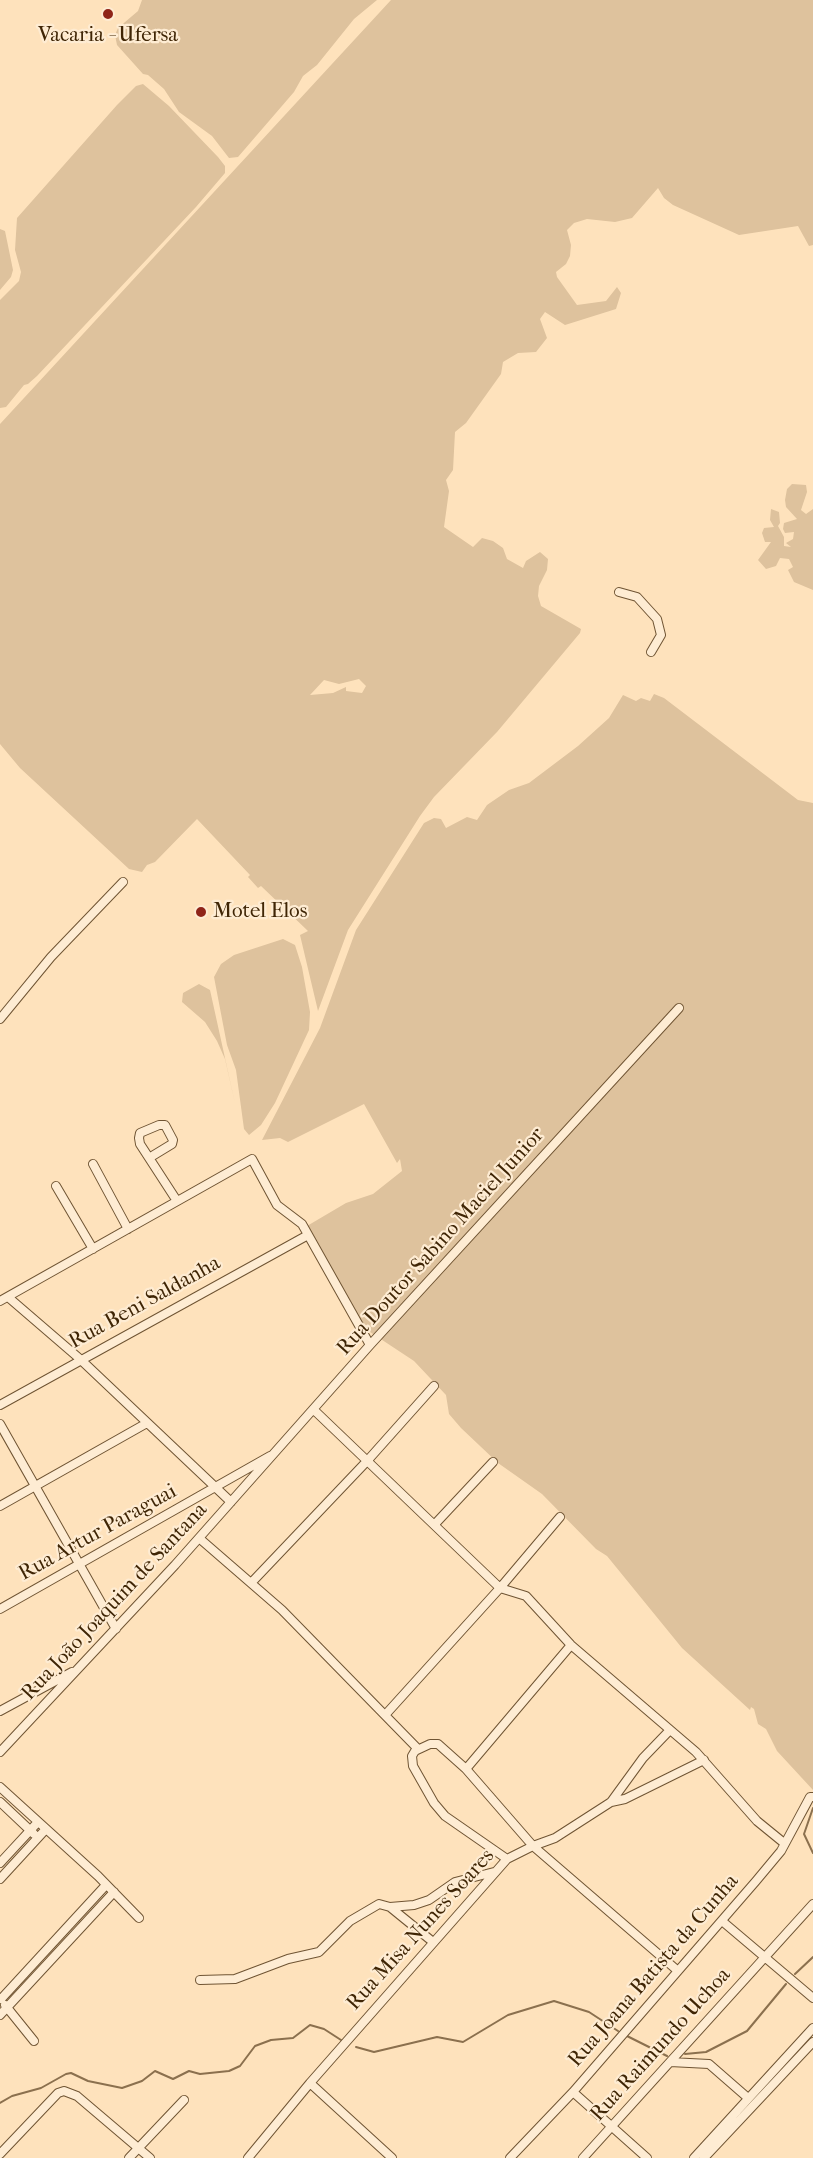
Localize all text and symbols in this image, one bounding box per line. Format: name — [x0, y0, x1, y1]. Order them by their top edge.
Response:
marker: Vacaria - Ufersa — [101, 7, 115, 21]
place label: Vacaria - Ufersa — [38, 23, 178, 49]
place label: Motel Elos — [213, 899, 307, 925]
marker: Motel Elos — [194, 905, 208, 919]
street label: Rua Doutor Sabino Maciel Junior — [332, 1123, 550, 1361]
street label: Rua Beni Saldanha — [65, 1251, 225, 1355]
street label: Rua Artur Paraguai — [15, 1479, 181, 1587]
street label: Rua João Joaquim de Santana — [17, 1498, 213, 1706]
street label: Rua Misa Nunes Soares — [342, 1844, 500, 2016]
street label: Rua Joana Batista da Cunha — [563, 1869, 745, 2073]
street label: Rua Raimundo Uchoa — [585, 1963, 737, 2127]

